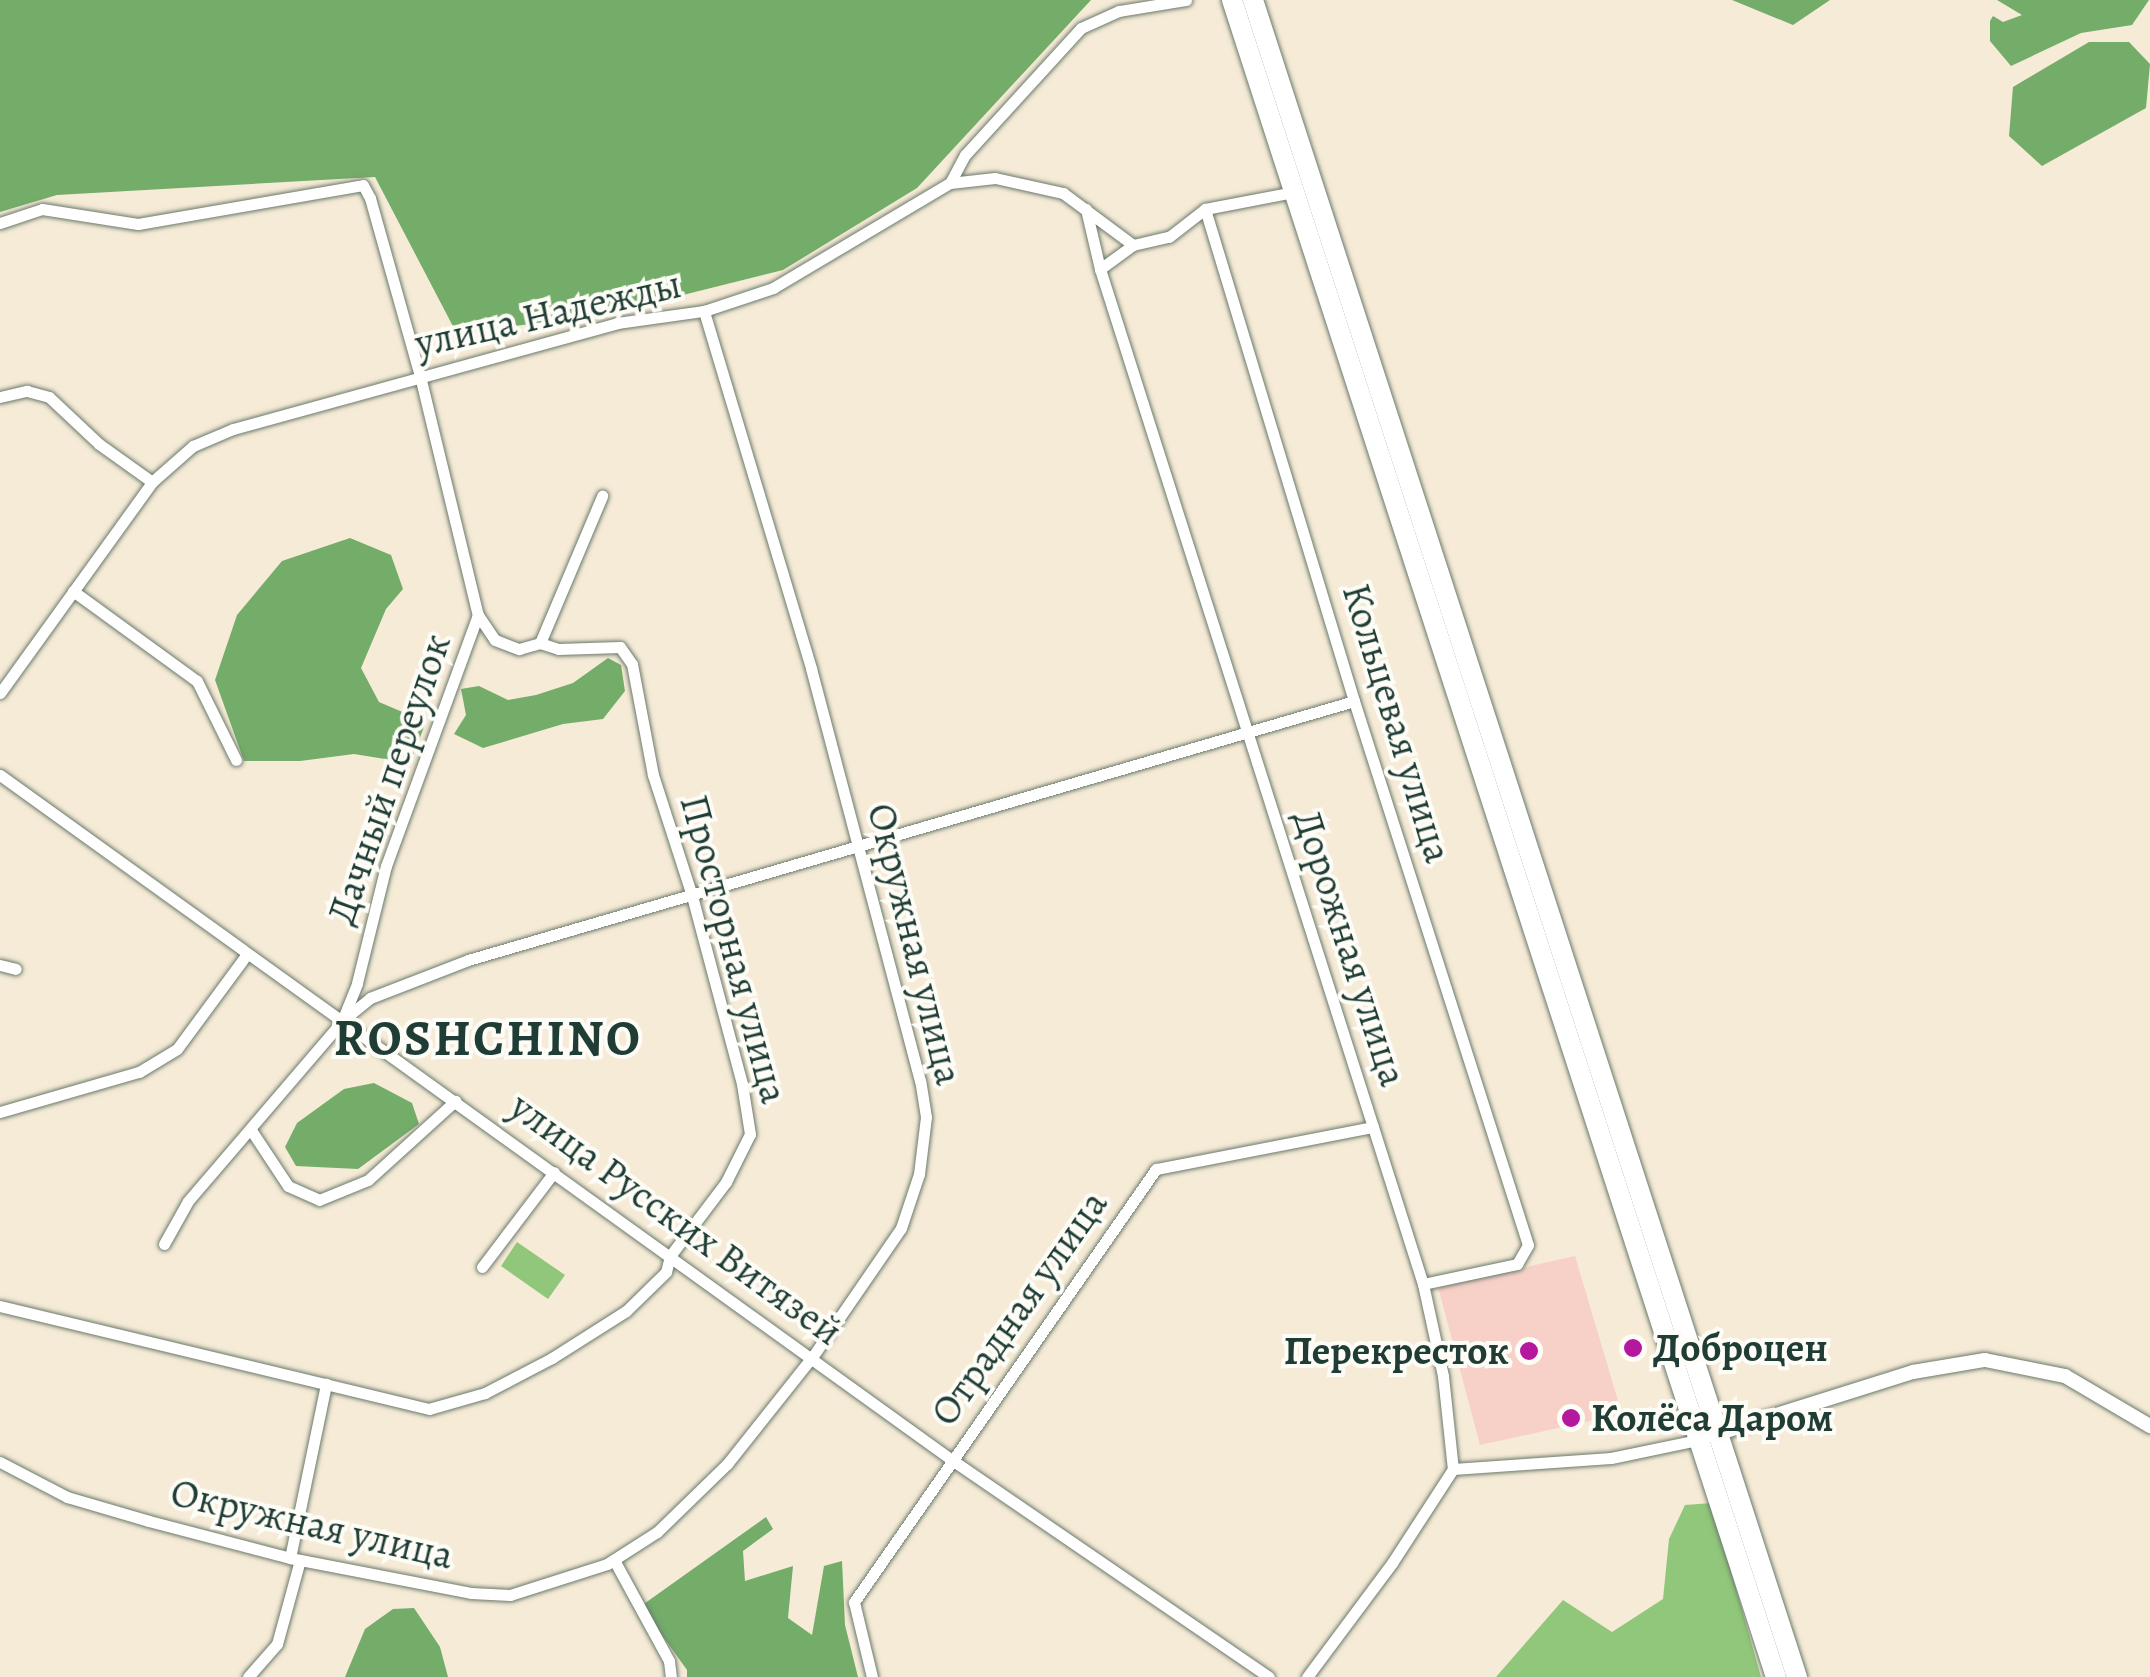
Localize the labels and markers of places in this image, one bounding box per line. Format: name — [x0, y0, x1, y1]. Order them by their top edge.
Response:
place label: Доброцен — [1653, 1324, 1828, 1372]
place label: Перекресток — [1284, 1327, 1509, 1375]
marker: Доброцен — [1622, 1337, 1644, 1359]
marker: Перекресток — [1518, 1340, 1540, 1362]
place label: Колёса Даром — [1591, 1394, 1833, 1442]
marker: Колёса Даром — [1560, 1407, 1582, 1429]

